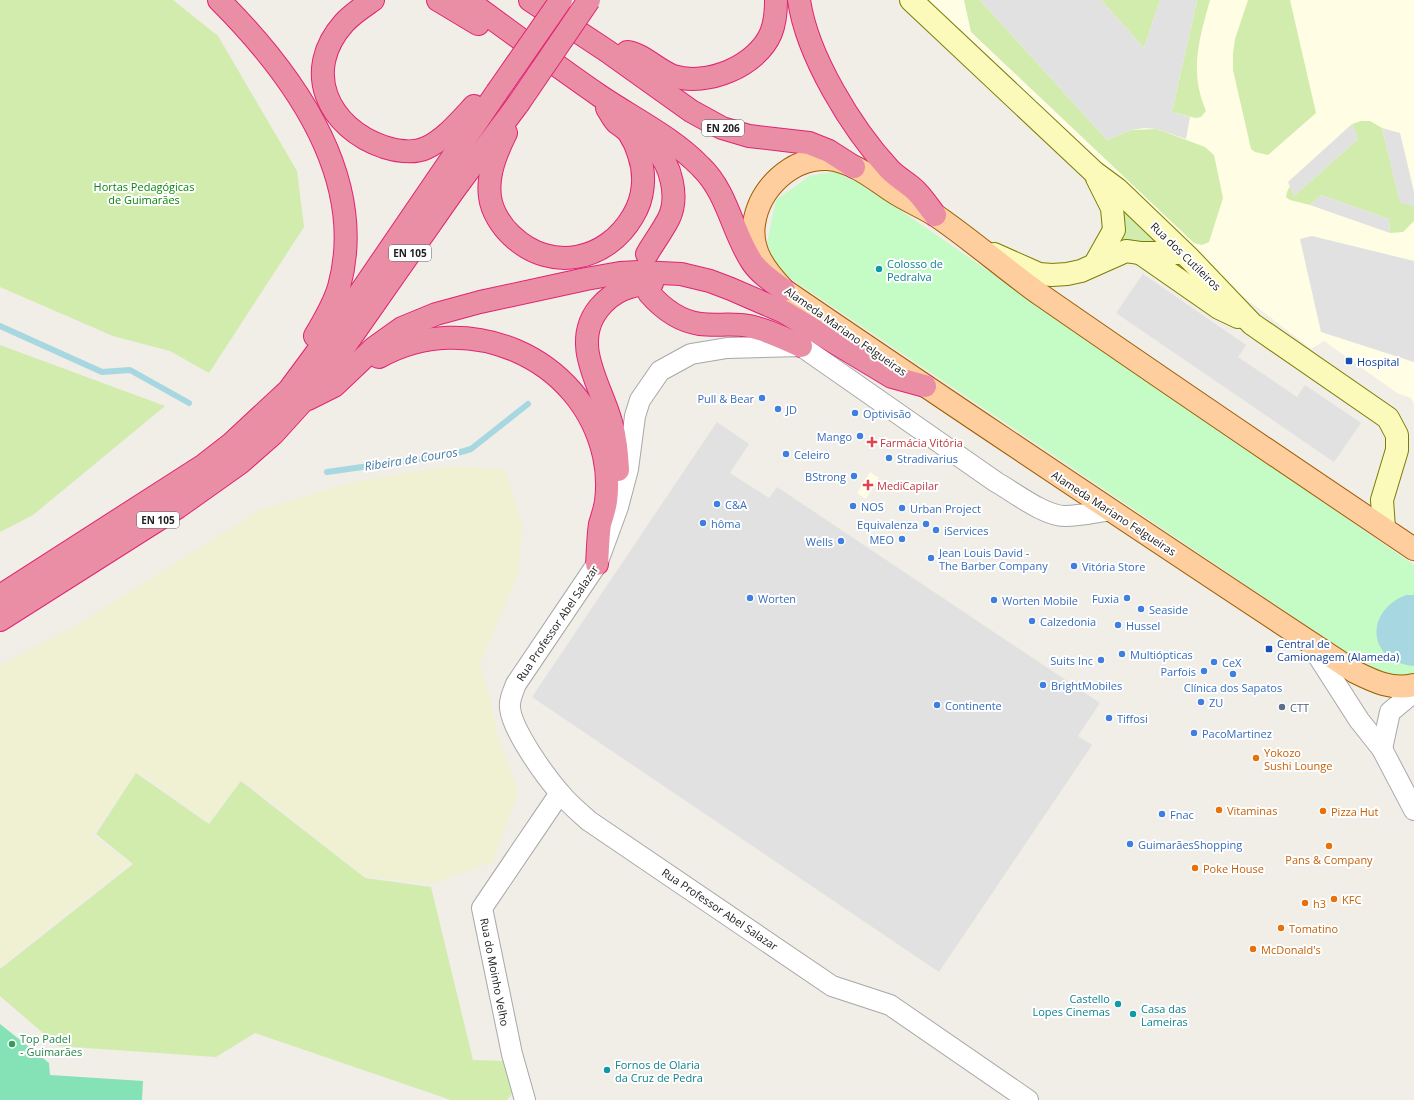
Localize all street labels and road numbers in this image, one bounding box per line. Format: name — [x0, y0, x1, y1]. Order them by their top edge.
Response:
road number: EN 206 — [702, 120, 744, 136]
street label: Rua dos Cutileiros — [1148, 219, 1224, 293]
road number: EN 105 — [389, 245, 431, 261]
street label: Alameda Mariano Felgueiras — [782, 283, 910, 379]
street label: Alameda Mariano Felgueiras — [1049, 467, 1179, 559]
road number: EN 105 — [137, 512, 179, 528]
street label: Rua Professor Abel Salazar — [513, 562, 602, 684]
street label: Rua Professor Abel Salazar — [659, 865, 781, 954]
street label: Rua do Moinho Velho — [477, 917, 513, 1028]

